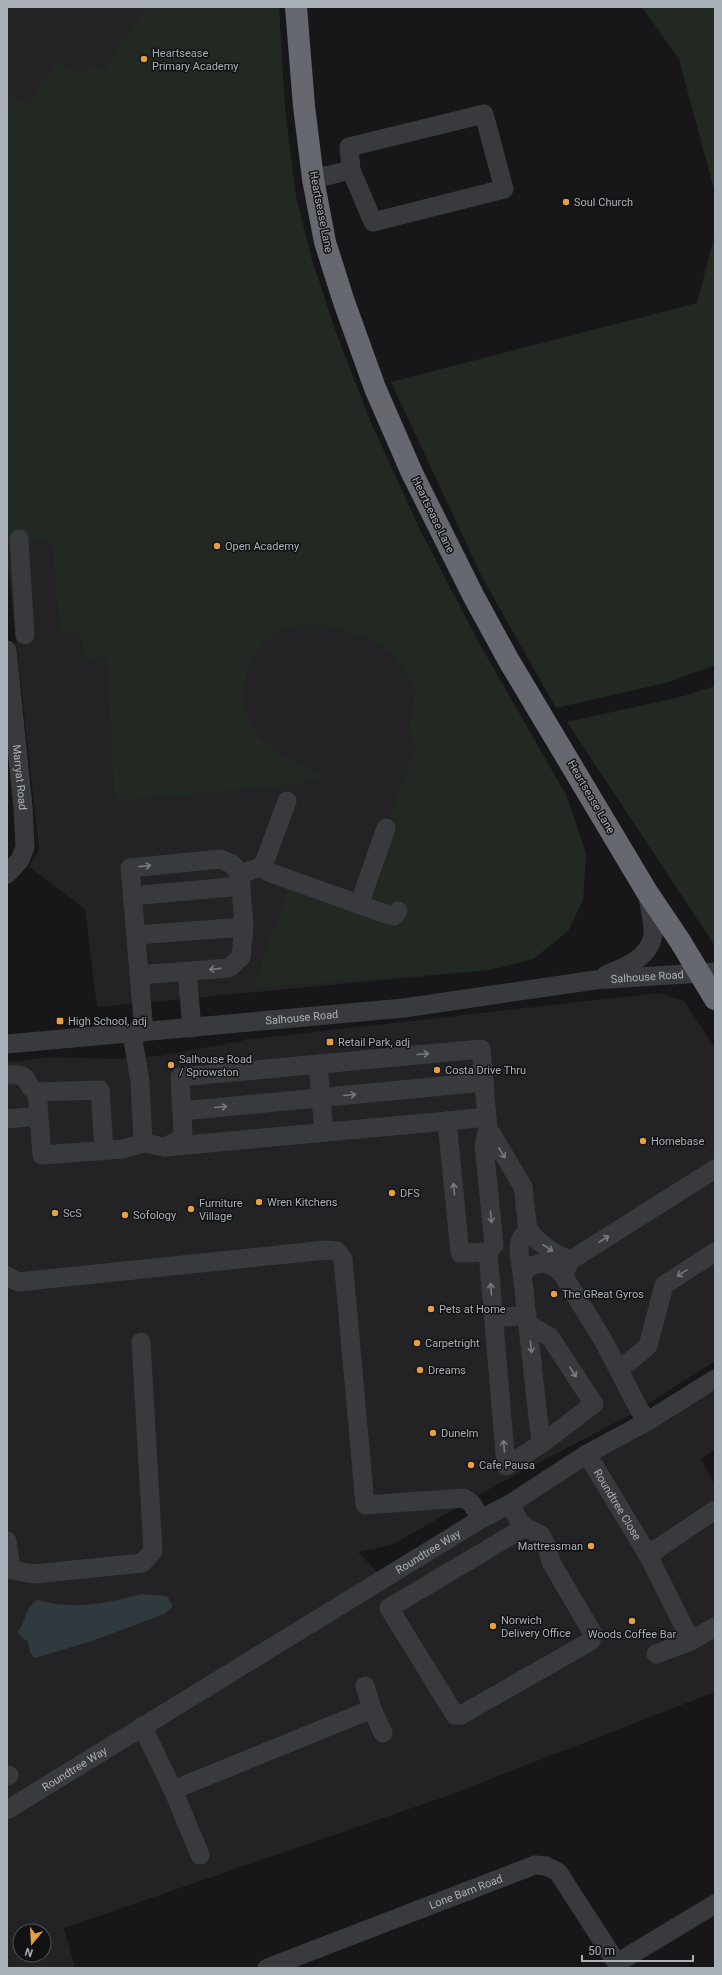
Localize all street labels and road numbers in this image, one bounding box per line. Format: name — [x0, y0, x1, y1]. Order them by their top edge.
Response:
street label: Heartsease Lane — [307, 170, 335, 254]
street label: Heartsease Lane — [409, 475, 457, 555]
street label: Marryat Road — [10, 744, 30, 810]
street label: Heartsease Lane — [565, 758, 617, 836]
street label: Salhouse Road — [610, 968, 684, 985]
street label: Salhouse Road — [265, 1007, 339, 1027]
street label: Roundtree Close — [591, 1467, 644, 1543]
street label: Roundtree Way — [393, 1526, 464, 1576]
street label: Roundtree Way — [39, 1743, 110, 1794]
street label: Lone Barn Road — [427, 1872, 504, 1912]

